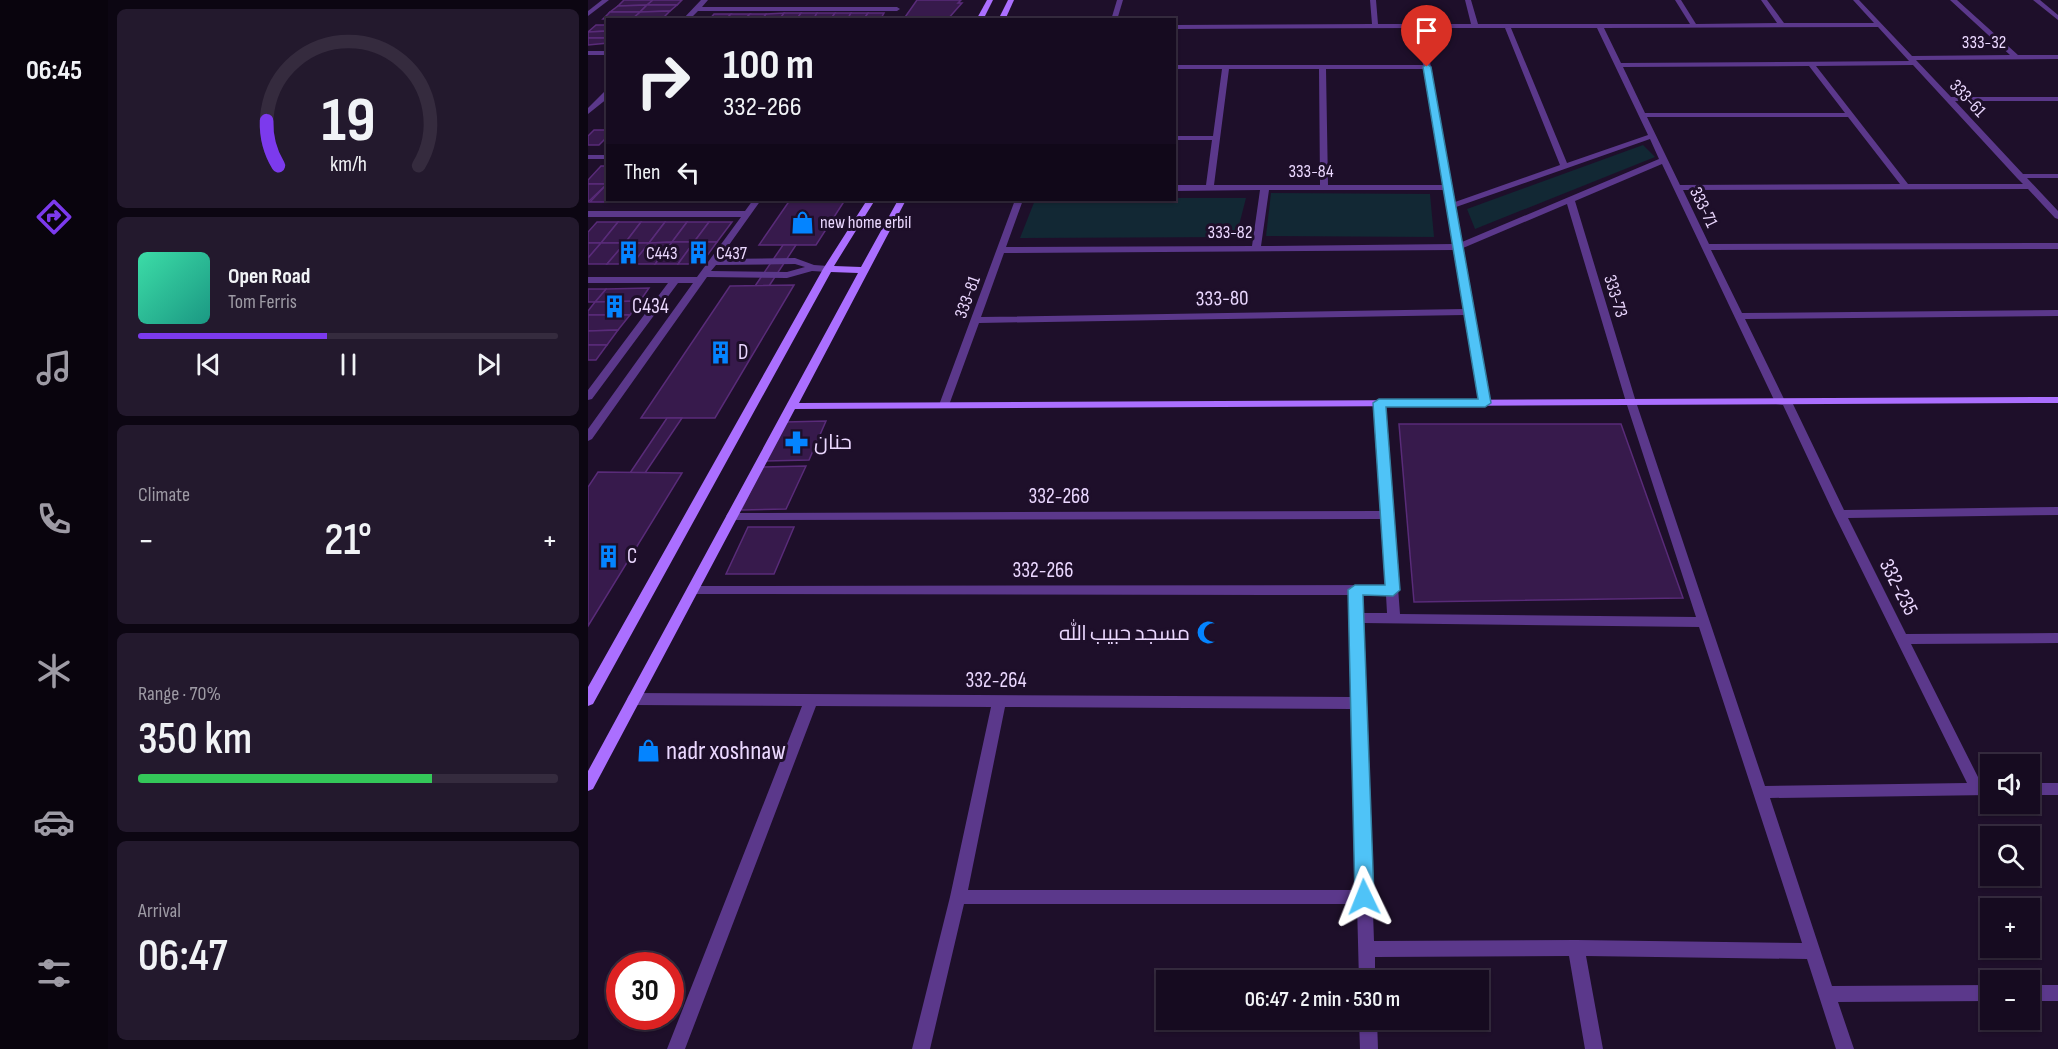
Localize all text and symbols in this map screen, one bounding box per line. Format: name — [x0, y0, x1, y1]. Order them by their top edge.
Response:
pin — [1401, 5, 1452, 67]
icon: arrive — [1410, 14, 1443, 47]
street label: 333-32 — [1962, 32, 2006, 53]
text: 100 m — [723, 40, 814, 91]
icon: right — [624, 42, 702, 120]
text: 06:45 — [26, 55, 82, 87]
street label: 333-61 — [1945, 75, 1991, 122]
text: 19 — [321, 84, 375, 159]
text: 332-266 — [723, 91, 802, 123]
text: km/h — [329, 152, 367, 177]
icon: left — [672, 156, 705, 189]
text: Then — [624, 159, 660, 186]
street label: 333-84 — [1288, 161, 1334, 182]
street label: 333-71 — [1685, 184, 1723, 231]
icon: directions — [33, 196, 75, 238]
shop icon: new home erbil — [789, 209, 815, 235]
place label: new home erbil — [820, 212, 911, 233]
street label: 333-82 — [1208, 222, 1252, 243]
building icon: C443 — [615, 240, 641, 266]
building icon: C437 — [685, 240, 711, 266]
place label: C443 — [646, 243, 677, 264]
place label: C437 — [716, 243, 748, 264]
text: Open Road — [228, 263, 310, 290]
street label: 333-73 — [1599, 272, 1632, 320]
street label: 333-81 — [950, 273, 985, 321]
street label: 333-80 — [1195, 286, 1249, 311]
text: Tom Ferris — [228, 290, 297, 314]
building icon: C434 — [601, 293, 627, 319]
place label: C434 — [632, 294, 669, 319]
building icon: D — [707, 339, 733, 365]
place label: D — [738, 340, 748, 365]
icon: music — [33, 347, 75, 389]
icon: previous — [192, 348, 225, 381]
icon: pause — [332, 348, 365, 381]
icon: next — [472, 348, 505, 381]
pharmacy icon: حنان — [783, 429, 809, 455]
place label: حنان — [814, 430, 852, 455]
text: Climate — [138, 483, 190, 507]
street label: 332-268 — [1028, 484, 1090, 509]
icon: phone — [33, 498, 75, 540]
text: 21° — [324, 513, 372, 568]
text: − — [138, 521, 154, 561]
text: + — [542, 521, 558, 561]
building icon: C — [596, 543, 622, 569]
place label: C — [627, 544, 637, 569]
street label: 332-235 — [1874, 555, 1923, 620]
street label: 332-266 — [1012, 558, 1074, 583]
place label: مسجد حبيب الله — [1059, 619, 1190, 646]
mosque icon: مسجد حبيب الله — [1195, 620, 1221, 646]
icon: climate — [33, 650, 75, 692]
street label: 332-264 — [965, 668, 1027, 693]
text: Range · 70% — [138, 682, 221, 706]
text: 350 km — [138, 712, 252, 767]
place label: nadr xoshnaw — [666, 736, 786, 767]
shop icon: nadr xoshnaw — [635, 737, 661, 763]
map controls — [1980, 754, 2040, 1030]
button: sound — [1980, 754, 2040, 814]
icon: car — [33, 801, 75, 843]
button: search — [1980, 826, 2040, 886]
position arrow — [1332, 865, 1396, 929]
button: + — [1980, 898, 2040, 958]
text: Arrival — [138, 899, 181, 923]
text: 06:47 — [138, 929, 227, 984]
icon: filters — [33, 952, 75, 994]
speed limit sign: 30 — [606, 952, 684, 1030]
button: − — [1980, 970, 2040, 1030]
text: 06:47 · 2 min · 530 m — [1245, 986, 1400, 1013]

